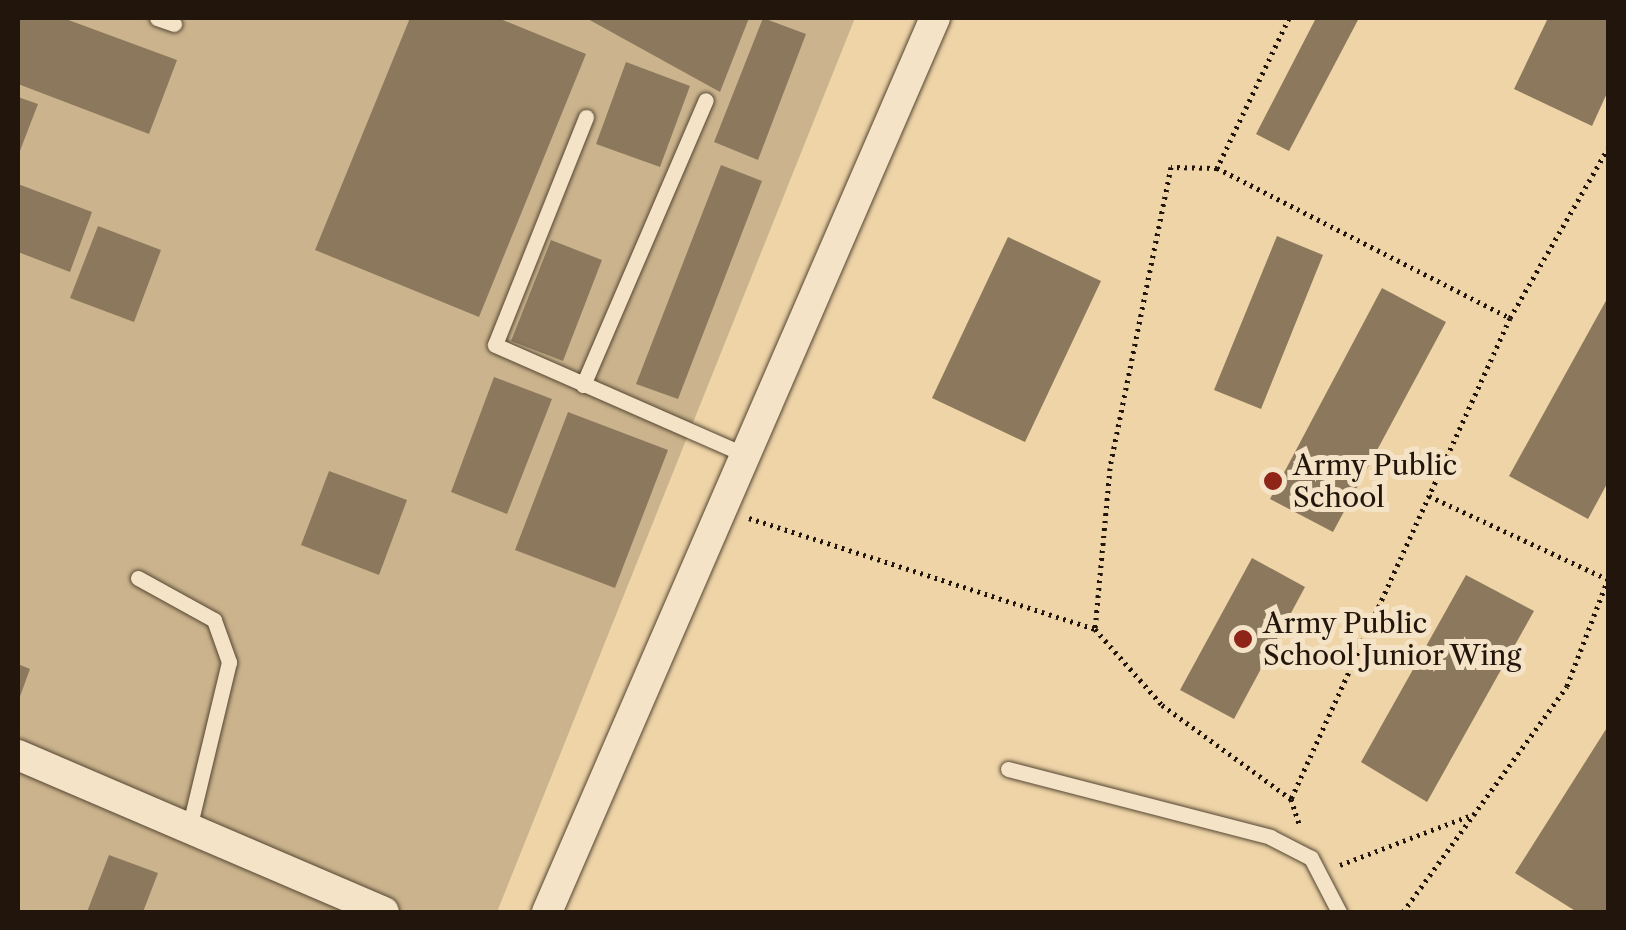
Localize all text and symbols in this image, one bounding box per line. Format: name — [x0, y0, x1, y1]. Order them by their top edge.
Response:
place label: Army Public School — [1293, 448, 1458, 514]
marker: Army Public School — [1262, 470, 1284, 492]
place label: Army Public School Junior Wing — [1263, 606, 1523, 672]
marker: Army Public School Junior Wing — [1232, 628, 1254, 650]

